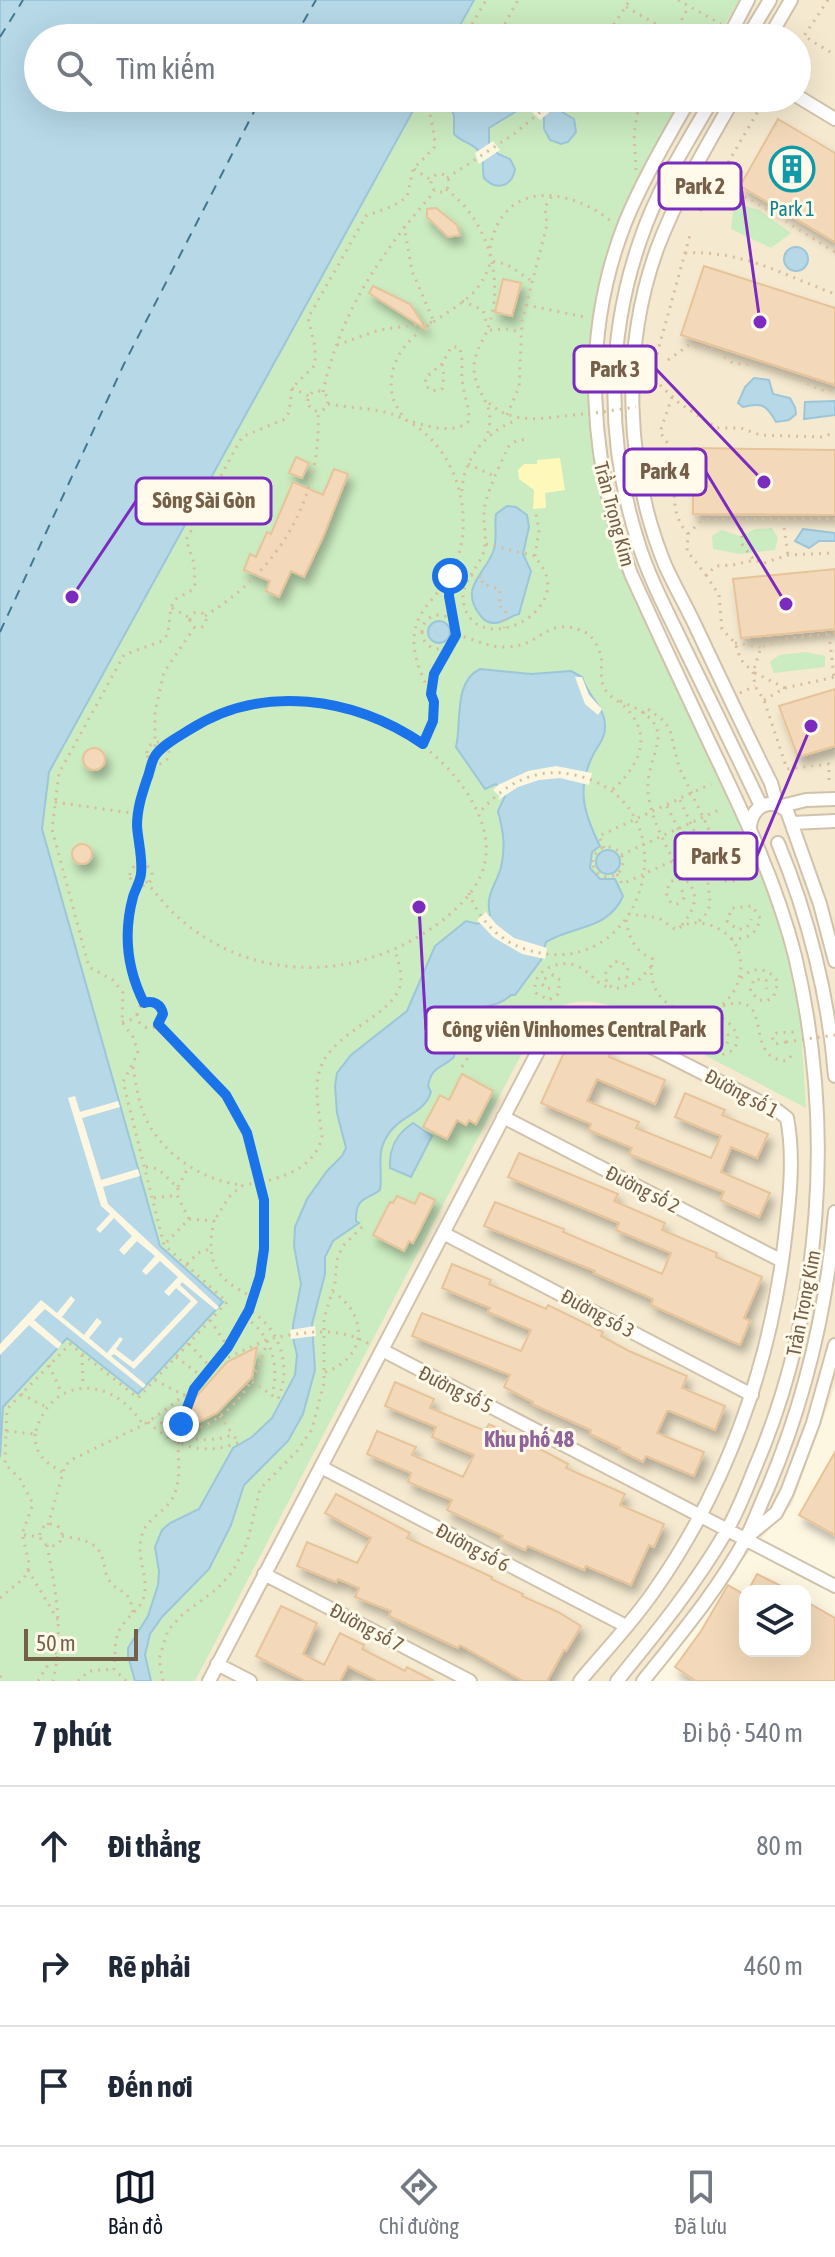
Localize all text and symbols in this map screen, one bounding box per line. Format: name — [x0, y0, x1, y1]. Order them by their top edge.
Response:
search box — [24, 24, 811, 112]
icon: search — [52, 46, 96, 90]
text: Tìm kiếm — [116, 51, 216, 85]
building icon: Park 1 — [768, 145, 816, 193]
callout: Park 2 — [659, 163, 741, 209]
text: Park 2 — [675, 173, 725, 199]
place label: Park 1 — [769, 197, 815, 220]
callout: Park 3 — [574, 346, 656, 392]
text: Park 3 — [590, 356, 640, 382]
callout: Park 4 — [624, 449, 706, 495]
text: Park 4 — [640, 458, 690, 484]
street label: Trần Trọng Kim — [590, 459, 640, 569]
callout: Sông Sài Gòn — [136, 478, 271, 524]
text: Sông Sài Gòn — [153, 487, 255, 513]
route start — [432, 558, 468, 594]
callout: Park 5 — [675, 833, 757, 879]
text: Park 5 — [691, 843, 741, 869]
callout: Công viên Vinhomes Central Park — [426, 1007, 722, 1053]
text: Công viên Vinhomes Central Park — [442, 1016, 706, 1042]
street label: Đường số 1 — [701, 1064, 783, 1122]
street label: Đường số 2 — [602, 1161, 684, 1217]
street label: Trần Trọng Kim — [781, 1248, 825, 1358]
street label: Đường số 3 — [557, 1284, 639, 1342]
street label: Đường số 5 — [415, 1361, 497, 1417]
route end — [163, 1406, 199, 1442]
district label: Khu phố 48 — [484, 1426, 574, 1452]
street label: Đường số 6 — [432, 1518, 514, 1576]
map controls — [739, 1585, 811, 1657]
button: layers — [739, 1585, 811, 1657]
street label: Đường số 7 — [326, 1598, 408, 1656]
scale bar — [24, 1625, 138, 1661]
text: 50 m — [36, 1630, 76, 1656]
text: 7 phút — [32, 1714, 111, 1753]
text: Đi bộ · 540 m — [683, 1718, 803, 1748]
icon: ahead — [32, 1824, 76, 1868]
text: Đi thẳng — [108, 1829, 200, 1863]
text: 80 m — [756, 1831, 803, 1861]
icon: right — [32, 1944, 76, 1988]
text: Rẽ phải — [108, 1949, 190, 1983]
text: 460 m — [744, 1951, 803, 1981]
icon: arrive — [32, 2064, 76, 2108]
text: Đến nơi — [108, 2069, 193, 2103]
tab: Bản đồ — [108, 2165, 163, 2239]
tab: Chỉ đường — [379, 2165, 459, 2239]
tab: Đã lưu — [675, 2165, 727, 2239]

